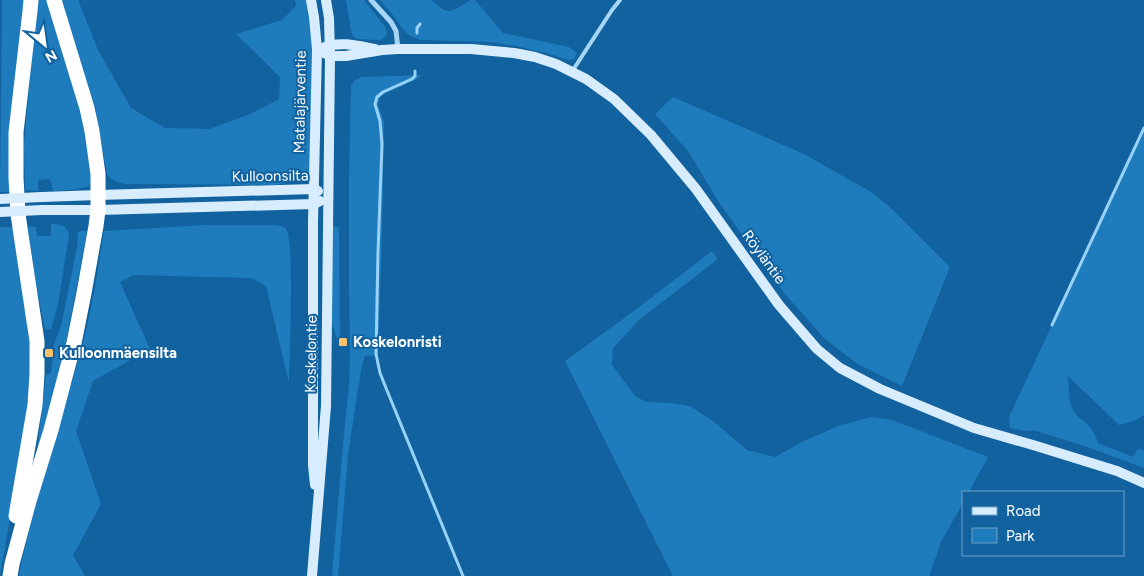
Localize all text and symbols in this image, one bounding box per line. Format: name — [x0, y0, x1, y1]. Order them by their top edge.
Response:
north arrow — [20, 20, 70, 70]
text: N — [42, 46, 60, 66]
street label: Matalajärventie — [290, 50, 310, 154]
street label: Kulloonsilta — [231, 166, 309, 186]
street label: Röyläntie — [738, 226, 790, 288]
street label: Koskelontie — [301, 315, 321, 393]
place label: Koskelonristi — [353, 333, 442, 351]
marker: Koskelonristi — [337, 336, 349, 348]
place label: Kulloonmäensilta — [59, 344, 177, 362]
marker: Kulloonmäensilta — [43, 347, 55, 359]
legend — [962, 491, 1124, 556]
text: Road — [1006, 502, 1041, 520]
text: Park — [1006, 527, 1035, 545]

